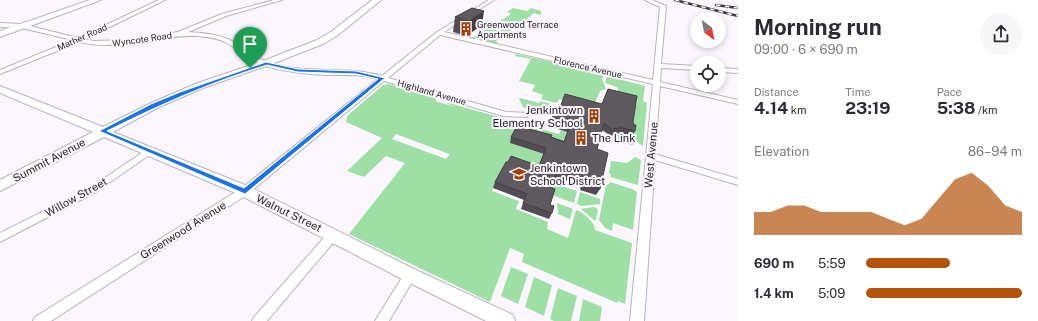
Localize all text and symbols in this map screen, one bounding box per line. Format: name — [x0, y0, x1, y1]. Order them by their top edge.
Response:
north arrow — [690, 12, 726, 48]
map controls — [690, 12, 726, 92]
button: share — [980, 13, 1022, 55]
text: Morning run — [754, 14, 882, 40]
place label: Greenwood Terrace Apartments — [477, 19, 559, 40]
street label: Mather Road — [55, 21, 109, 53]
building icon: Greenwood Terrace Apartments — [458, 21, 474, 37]
pin — [233, 27, 267, 68]
street label: Wyncote Road — [111, 29, 173, 49]
icon: arrive — [239, 33, 261, 55]
text: 09:00 · 6 × 690 m — [754, 42, 858, 57]
street label: Florence Avenue — [553, 54, 623, 80]
button: locate — [690, 56, 726, 92]
street label: Highland Avenue — [396, 77, 468, 107]
text: Distance — [754, 86, 799, 98]
text: Time — [845, 86, 870, 98]
text: Pace — [937, 86, 962, 98]
text: 4.14 — [754, 98, 788, 118]
text: 23:19 — [845, 98, 891, 118]
text: 5:38 — [937, 98, 975, 118]
place label: Jenkintown Elementry School — [493, 104, 583, 129]
text: km — [788, 104, 807, 116]
text: /km — [975, 104, 998, 116]
building icon: Jenkintown Elementry School — [586, 108, 602, 124]
street label: West Avenue — [642, 121, 660, 189]
building icon: The Link — [573, 130, 589, 146]
place label: The Link — [592, 132, 635, 144]
street label: Summit Avenue — [11, 136, 87, 184]
text: Elevation — [754, 144, 809, 159]
text: 86–94 m — [968, 144, 1022, 159]
place label: Jenkintown School District — [530, 162, 605, 187]
school or university icon: Jenkintown School District — [511, 166, 527, 182]
street label: Willow Street — [43, 175, 109, 219]
street label: Walnut Street — [254, 192, 324, 234]
street label: Greenwood Avenue — [138, 199, 228, 261]
text: 690 m — [754, 256, 794, 271]
text: 5:59 — [818, 256, 846, 271]
text: 1.4 km — [754, 286, 794, 301]
text: 5:09 — [818, 286, 845, 301]

